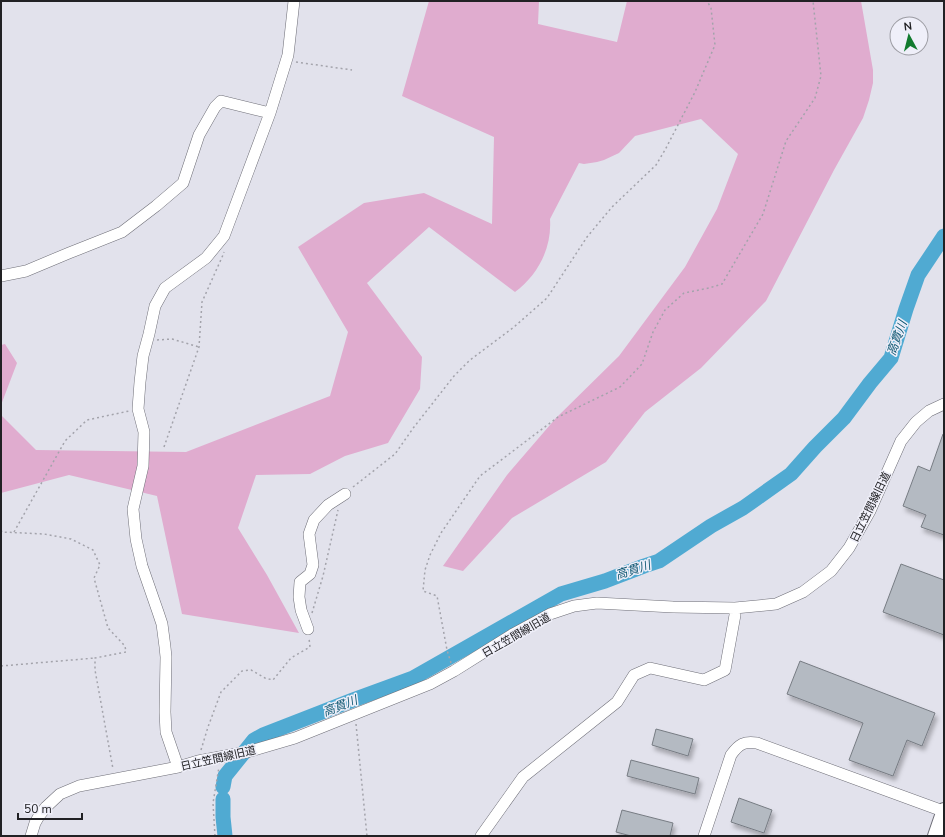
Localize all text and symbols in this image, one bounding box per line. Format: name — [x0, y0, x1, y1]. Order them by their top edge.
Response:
north arrow — [889, 16, 929, 56]
text: N — [903, 19, 913, 35]
water label: 高貫川 — [883, 316, 911, 358]
street label: 日立笠間線旧道 — [847, 469, 894, 545]
water label: 高貫川 — [613, 556, 654, 583]
street label: 日立笠間線旧道 — [479, 610, 553, 661]
water label: 高貫川 — [320, 691, 362, 720]
street label: 日立笠間線旧道 — [179, 743, 257, 774]
scale bar — [18, 795, 82, 821]
text: 50 m — [24, 801, 52, 817]

